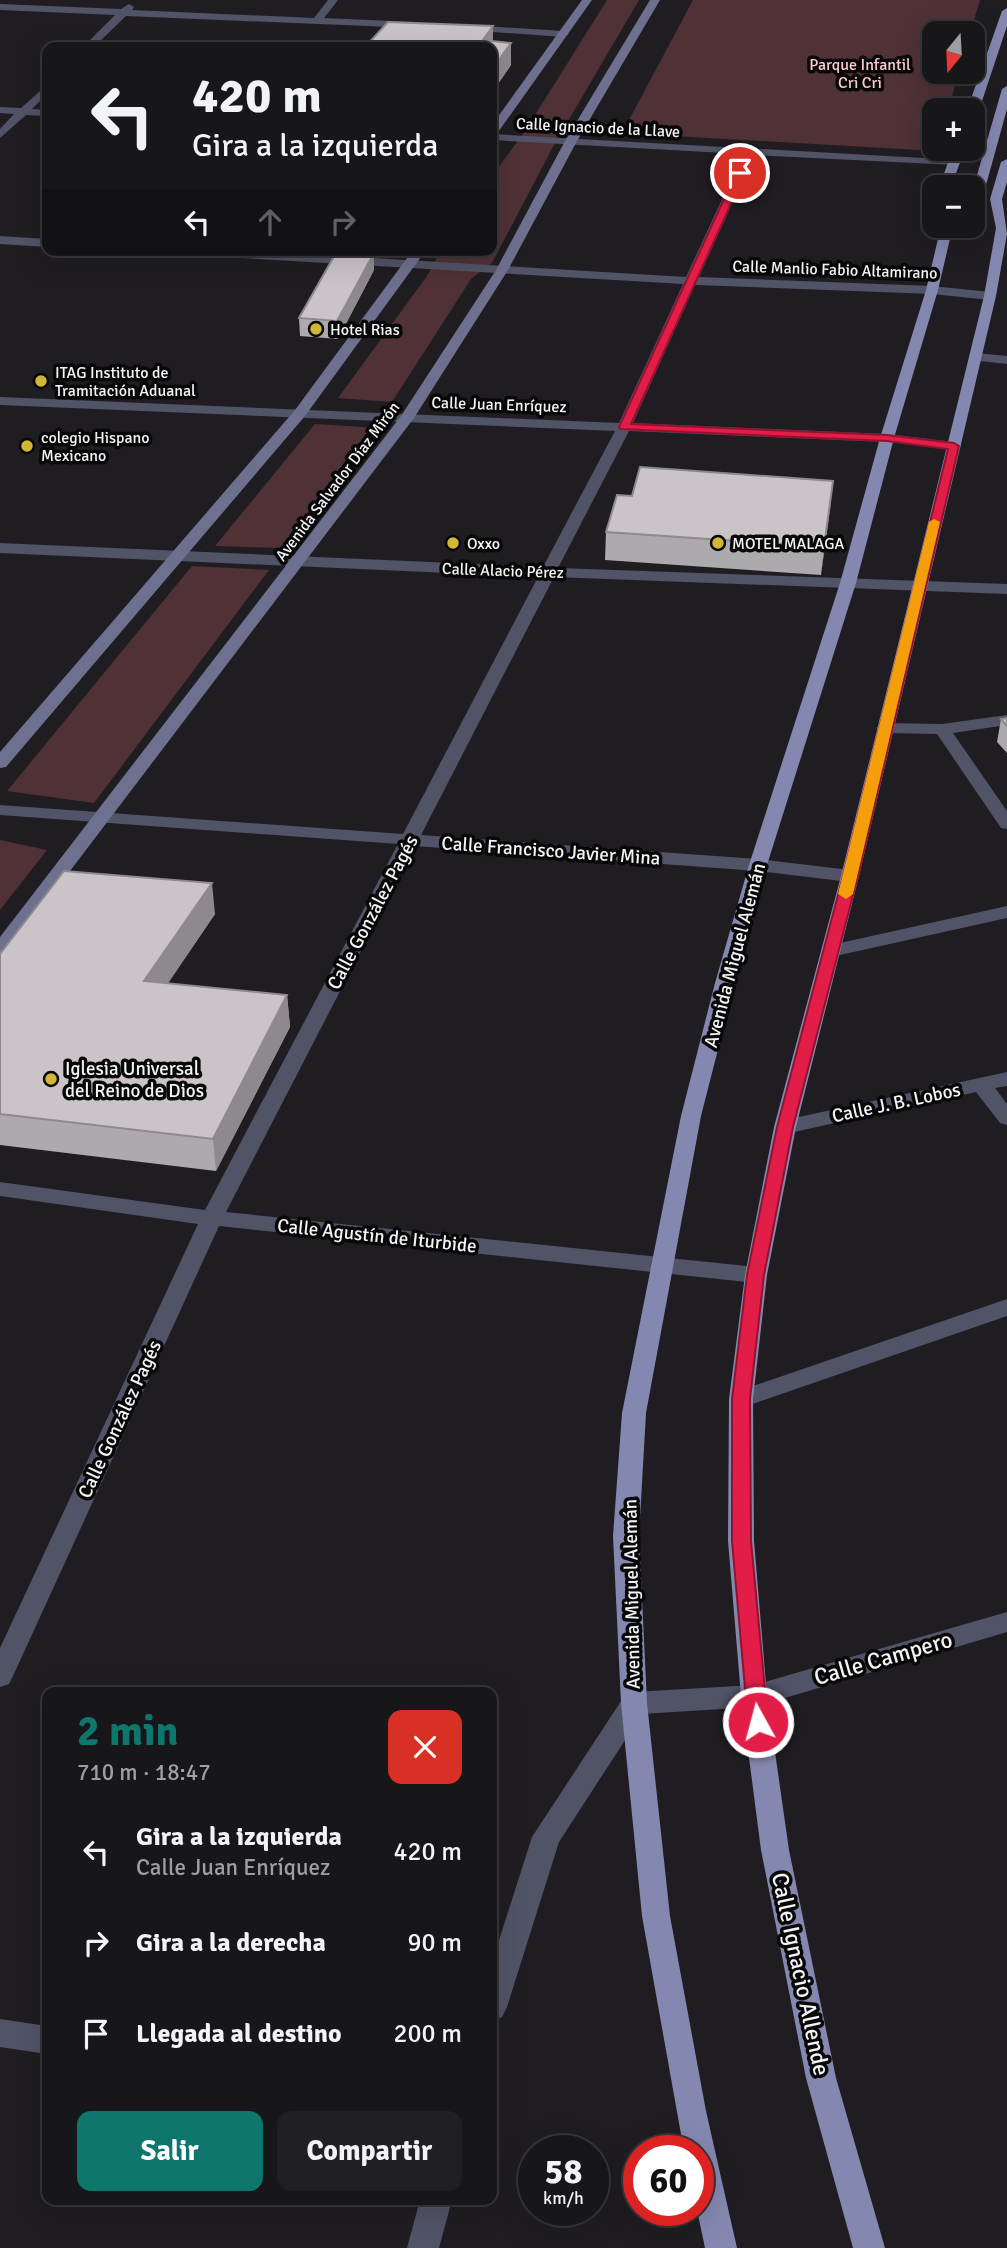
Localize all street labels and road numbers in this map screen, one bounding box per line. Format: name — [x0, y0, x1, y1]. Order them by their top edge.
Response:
street label: Calle Ignacio de la Llave — [515, 114, 680, 142]
street label: Calle Manlio Fabio Altamirano — [732, 256, 938, 284]
street label: Calle Juan Enríquez — [431, 393, 567, 417]
street label: Avenida Salvador Díaz Mirón — [271, 398, 404, 565]
street label: Calle Alacio Pérez — [442, 559, 564, 583]
street label: Calle González Pagés — [322, 831, 424, 994]
street label: Calle Francisco Javier Mina — [441, 831, 661, 871]
street label: Avenida Miguel Alemán — [699, 860, 771, 1050]
street label: Calle J. B. Lobos — [830, 1078, 963, 1128]
street label: Calle Agustín de Iturbide — [276, 1214, 478, 1258]
street label: Calle González Pagés — [73, 1337, 167, 1502]
street label: Avenida Miguel Alemán — [618, 1499, 646, 1689]
street label: Calle Campero — [811, 1625, 956, 1692]
street label: Calle Ignacio Allende — [765, 1870, 836, 2078]

